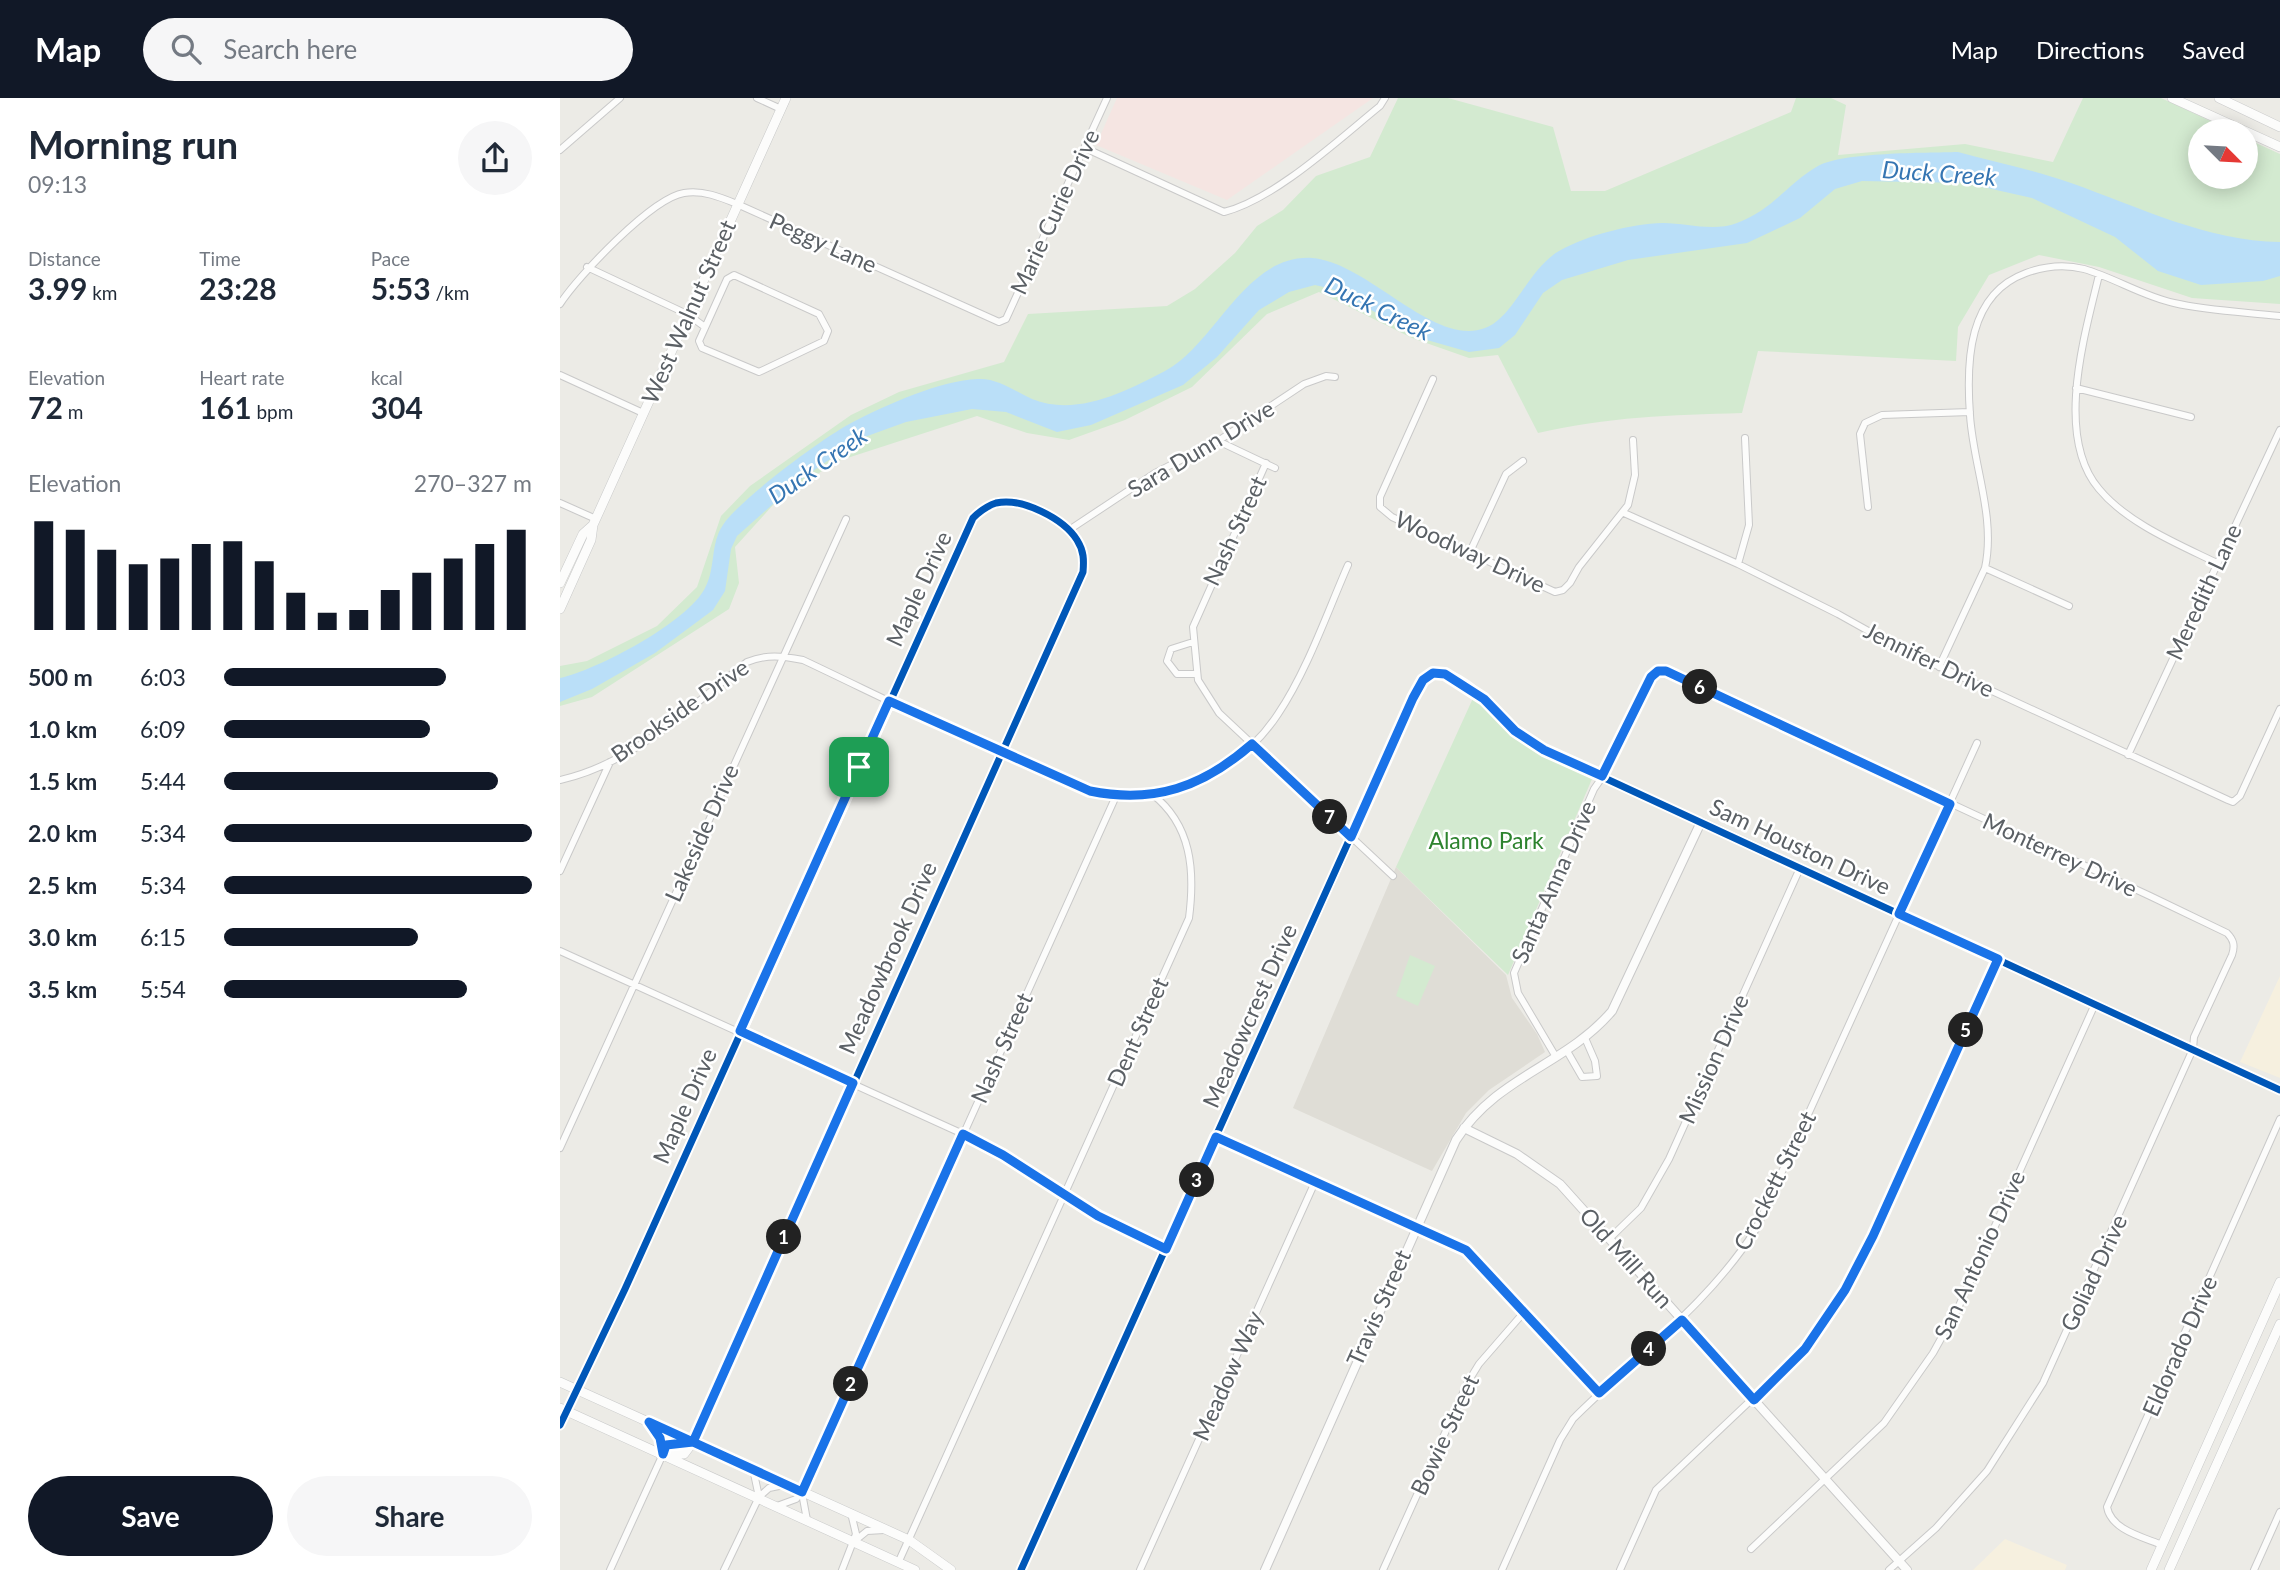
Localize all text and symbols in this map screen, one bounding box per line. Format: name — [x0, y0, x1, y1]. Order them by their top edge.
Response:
search box — [143, 18, 633, 81]
text: Map — [35, 29, 101, 69]
icon: search — [167, 30, 205, 68]
text: Search here — [223, 33, 357, 65]
text: Map — [1951, 35, 1998, 64]
text: Directions — [2036, 35, 2144, 64]
text: Saved — [2182, 35, 2245, 64]
north arrow — [2188, 119, 2258, 189]
map controls — [2188, 119, 2258, 189]
text: Morning run — [28, 121, 238, 167]
button: share — [458, 121, 532, 195]
street label: Marie Curie Drive — [1004, 124, 1105, 299]
water label: Duck Creek — [1881, 154, 1998, 191]
text: 09:13 — [28, 170, 87, 198]
street label: Peggy Lane — [765, 206, 881, 278]
street label: West Walnut Street — [635, 215, 741, 408]
text: Distance — [28, 247, 101, 270]
text: Time — [199, 247, 241, 270]
text: Pace — [371, 247, 410, 270]
text: 3.99 — [28, 270, 87, 306]
text: 23:28 — [199, 270, 277, 306]
text: 5:53 — [371, 270, 431, 306]
water label: Duck Creek — [1321, 270, 1437, 346]
text: km — [87, 281, 117, 304]
text: /km — [431, 281, 469, 304]
text: Elevation — [28, 366, 105, 389]
text: Heart rate — [199, 366, 285, 389]
text: kcal — [371, 366, 403, 389]
text: 72 — [28, 389, 63, 425]
text: 161 — [199, 389, 252, 425]
text: 304 — [371, 389, 423, 425]
street label: Sara Dunn Drive — [1122, 393, 1279, 503]
text: m — [63, 400, 83, 423]
text: bpm — [252, 400, 293, 423]
water label: Duck Creek — [762, 420, 873, 509]
text: Elevation — [28, 469, 121, 497]
text: 270–327 m — [414, 469, 532, 497]
street label: Nash Street — [1196, 471, 1272, 590]
street label: Woodway Drive — [1391, 504, 1550, 598]
street label: Meredith Lane — [2159, 519, 2247, 664]
street label: Maple Drive — [879, 527, 957, 651]
street label: Jennifer Drive — [1860, 616, 1999, 703]
street label: Brookside Drive — [605, 652, 754, 768]
text: 500 m — [28, 663, 93, 691]
text: 6:03 — [140, 663, 186, 691]
pin: 6 — [1682, 670, 1718, 704]
text: 6 — [1694, 675, 1705, 698]
text: 1.0 km — [28, 715, 97, 743]
text: 6:09 — [140, 715, 186, 743]
pin — [829, 737, 889, 797]
icon: arrive — [840, 748, 878, 786]
street label: Lakeside Drive — [658, 759, 744, 906]
text: 1.5 km — [28, 767, 97, 795]
text: 5:44 — [140, 767, 186, 795]
street label: Sam Houston Drive — [1706, 792, 1895, 900]
street label: Santa Anna Drive — [1505, 796, 1601, 967]
pin: 7 — [1312, 800, 1348, 834]
text: 7 — [1324, 805, 1335, 828]
street label: Monterrey Drive — [1979, 806, 2142, 902]
text: 2.0 km — [28, 819, 97, 847]
text: 5:34 — [140, 819, 186, 847]
park label: Alamo Park — [1428, 826, 1544, 854]
street label: Meadowbrook Drive — [832, 857, 942, 1058]
text: 2.5 km — [28, 871, 97, 899]
text: 5:34 — [140, 871, 186, 899]
street label: Meadowcrest Drive — [1196, 919, 1302, 1112]
text: 3.0 km — [28, 923, 97, 951]
text: 6:15 — [140, 923, 186, 951]
street label: Dent Street — [1101, 972, 1174, 1091]
text: 3.5 km — [28, 975, 97, 1003]
text: 5:54 — [140, 975, 186, 1003]
street label: Nash Street — [964, 987, 1038, 1107]
street label: Mission Drive — [1672, 990, 1754, 1128]
pin: 5 — [1948, 1012, 1984, 1048]
text: 5 — [1960, 1018, 1971, 1041]
street label: Maple Drive — [646, 1043, 722, 1168]
street label: Crockett Street — [1727, 1106, 1822, 1255]
pin: 3 — [1180, 1162, 1214, 1198]
street label: San Antonio Drive — [1928, 1166, 2031, 1344]
text: 3 — [1191, 1168, 1202, 1191]
street label: Old Mill Run — [1574, 1201, 1679, 1313]
street label: Goliad Drive — [2054, 1210, 2132, 1335]
pin: 1 — [766, 1220, 802, 1254]
text: 1 — [778, 1225, 789, 1248]
street label: Travis Street — [1340, 1244, 1416, 1370]
street label: Eldorado Drive — [2136, 1271, 2223, 1420]
street label: Meadow Way — [1186, 1306, 1268, 1445]
pin: 4 — [1632, 1332, 1666, 1366]
text: 4 — [1643, 1337, 1654, 1360]
pin: 2 — [834, 1366, 868, 1402]
street label: Bowie Street — [1404, 1369, 1485, 1499]
text: 2 — [845, 1372, 856, 1395]
button: Save — [28, 1476, 273, 1556]
button: Share — [287, 1476, 532, 1556]

